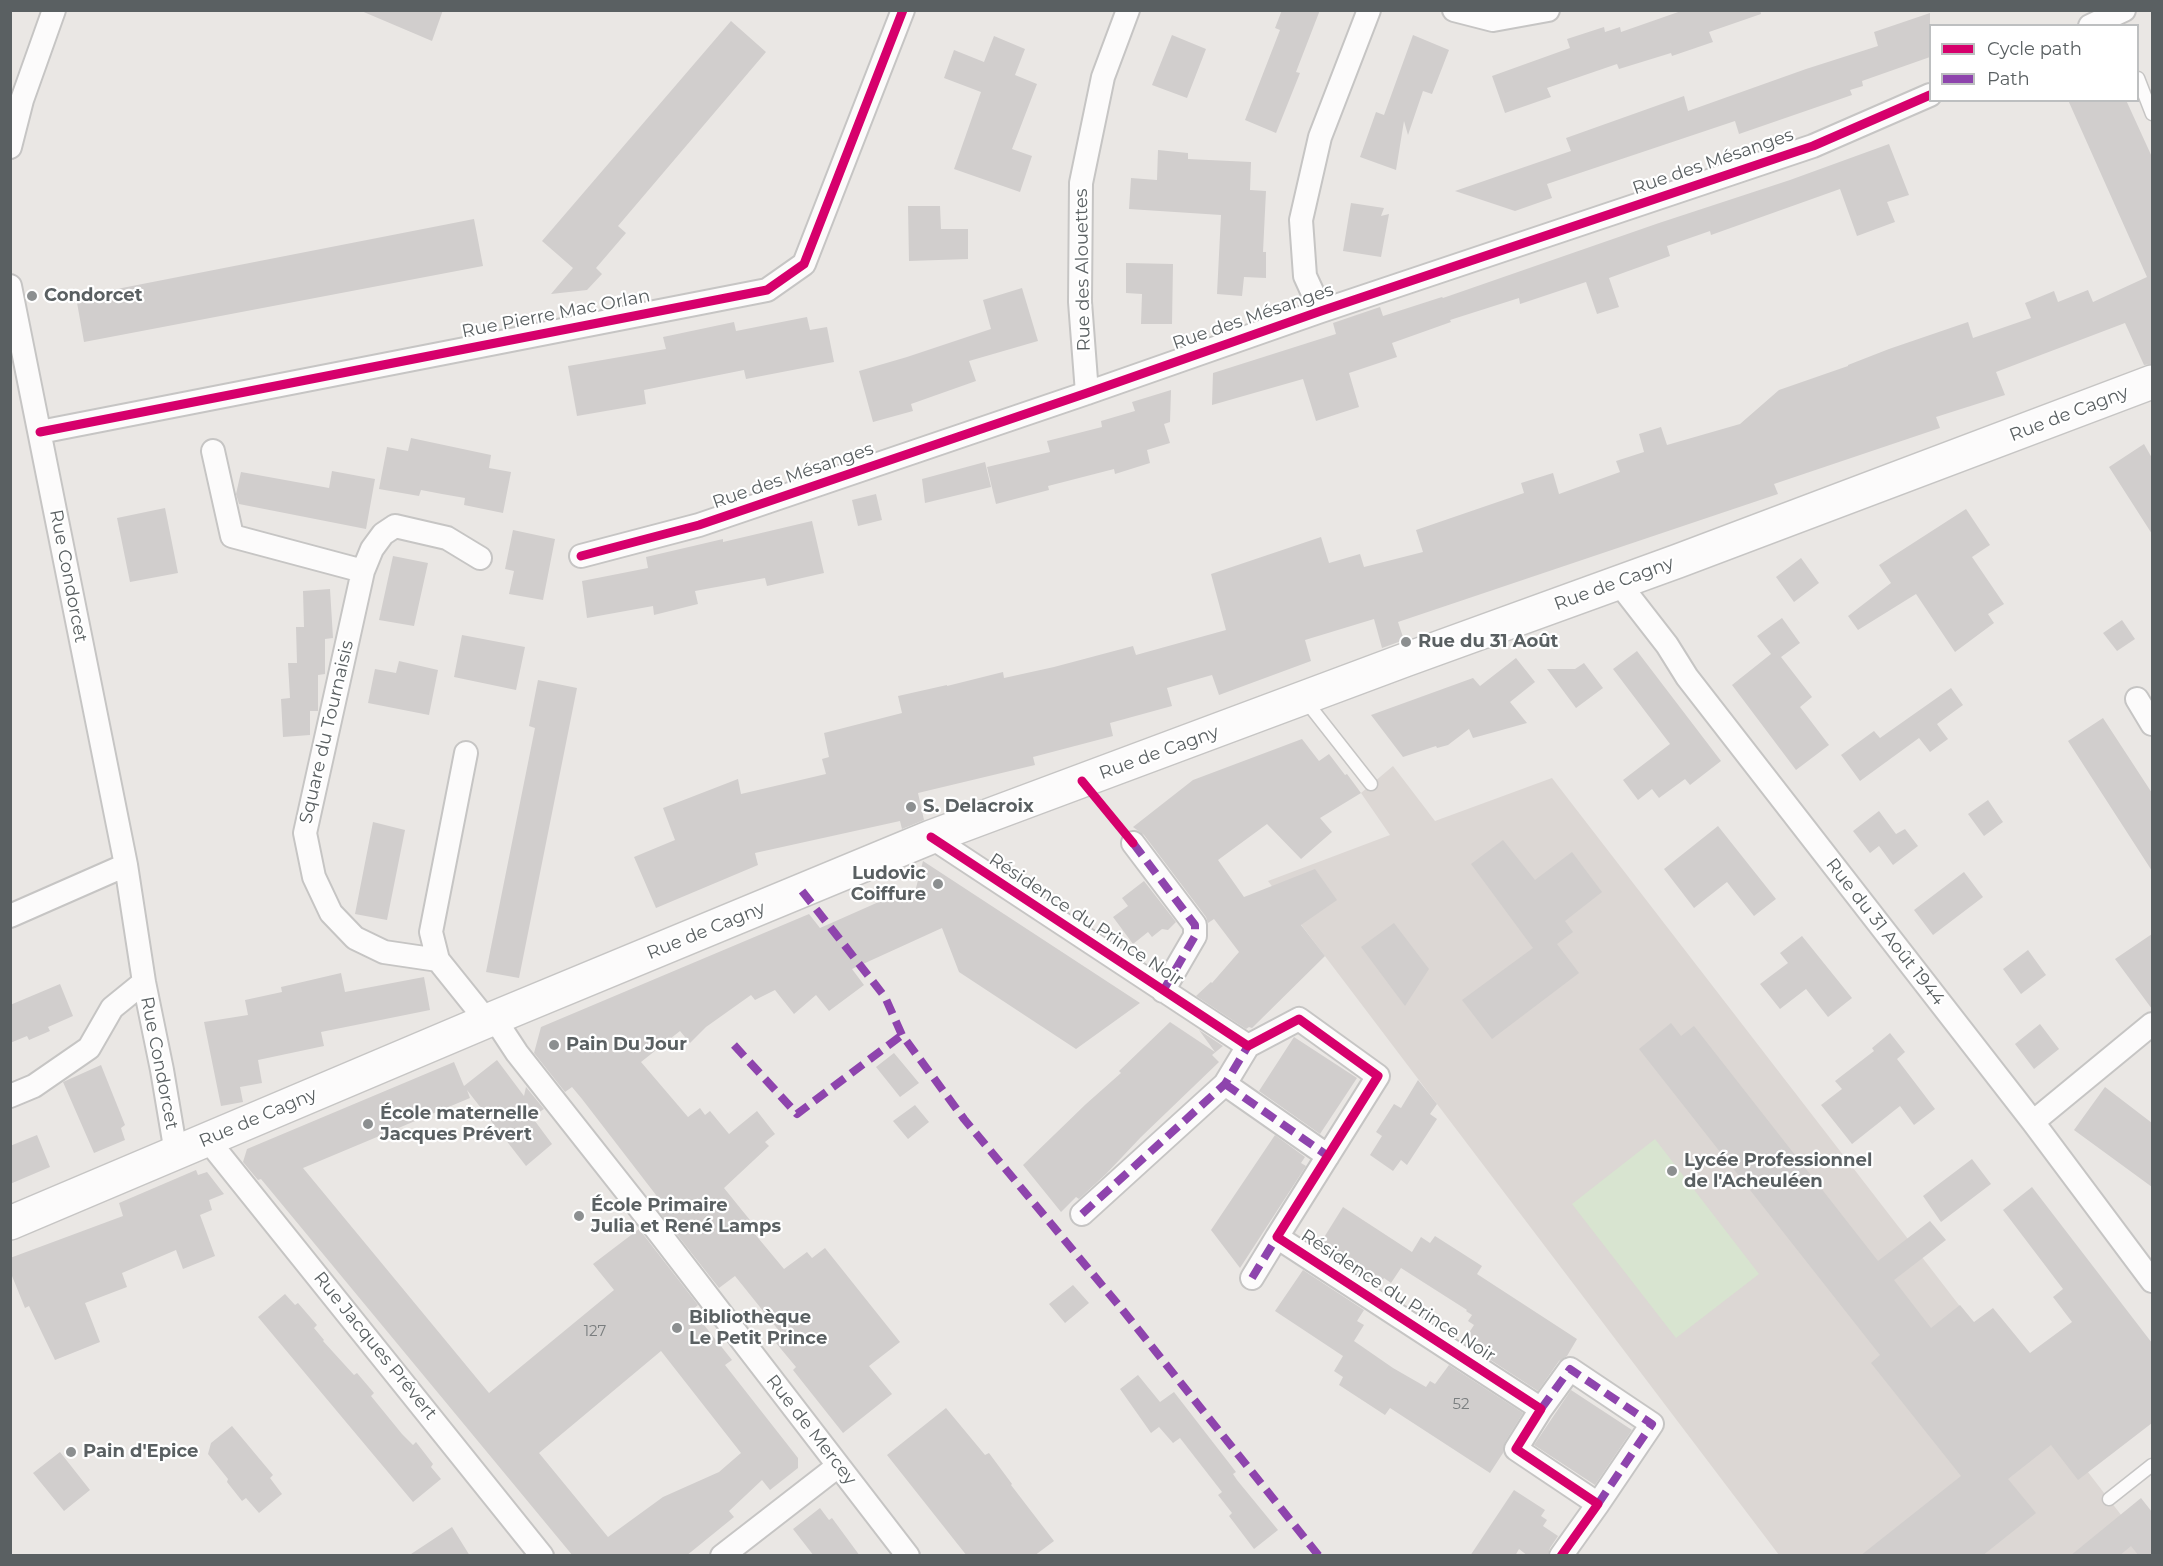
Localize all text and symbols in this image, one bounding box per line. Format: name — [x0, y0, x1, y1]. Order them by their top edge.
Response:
legend — [1929, 24, 2139, 102]
text: Cycle path — [1987, 38, 2082, 60]
text: Path — [1987, 68, 2030, 90]
street label: Rue des Mésanges — [1630, 124, 1796, 200]
street label: Rue des Alouettes — [1071, 188, 1095, 352]
street label: Rue des Mésanges — [1170, 279, 1336, 355]
place label: Condorcet — [44, 285, 143, 307]
street label: Rue Pierre Mac Orlan — [460, 285, 652, 343]
marker: Condorcet — [25, 289, 39, 303]
street label: Rue de Cagny — [2006, 381, 2132, 447]
street label: Rue des Mésanges — [710, 438, 876, 514]
street label: Rue Condorcet — [45, 508, 91, 644]
street label: Rue de Cagny — [1551, 552, 1677, 616]
place label: Rue du 31 Août — [1418, 631, 1558, 653]
marker: Rue du 31 Août — [1399, 635, 1413, 649]
street label: Square du Tournaisis — [295, 638, 359, 826]
street label: Rue de Cagny — [1096, 721, 1222, 785]
place label: S. Delacroix — [923, 796, 1034, 818]
marker: S. Delacroix — [904, 800, 918, 814]
street label: Résidence du Prince Noir — [985, 849, 1187, 991]
street label: Rue du 31 Août 1944 — [1821, 854, 1949, 1010]
place label: Ludovic Coiffure — [851, 863, 926, 906]
marker: Ludovic Coiffure — [931, 877, 945, 891]
street label: Rue de Cagny — [644, 897, 768, 965]
street label: Rue Condorcet — [136, 995, 182, 1131]
place label: Pain Du Jour — [566, 1034, 687, 1056]
marker: Pain Du Jour — [547, 1038, 561, 1052]
street label: Rue de Cagny — [196, 1084, 320, 1152]
place label: École maternelle Jacques Prévert — [380, 1103, 539, 1146]
marker: École maternelle Jacques Prévert — [361, 1117, 375, 1131]
place label: Lycée Professionnel de l'Acheuléen — [1684, 1150, 1872, 1192]
marker: Lycée Professionnel de l'Acheuléen — [1665, 1164, 1679, 1178]
place label: École Primaire Julia et René Lamps — [591, 1195, 781, 1238]
marker: École Primaire Julia et René Lamps — [572, 1209, 586, 1223]
street label: Résidence du Prince Noir — [1297, 1225, 1499, 1367]
street label: Rue Jacques Prévert — [309, 1268, 441, 1424]
place label: Bibliothèque Le Petit Prince — [689, 1307, 827, 1350]
marker: Bibliothèque Le Petit Prince — [670, 1321, 684, 1335]
house number: 127 — [584, 1323, 606, 1341]
street label: Rue de Mercey — [761, 1371, 861, 1489]
house number: 52 — [1453, 1396, 1469, 1414]
place label: Pain d'Epice — [83, 1441, 198, 1463]
marker: Pain d'Epice — [64, 1445, 78, 1459]

